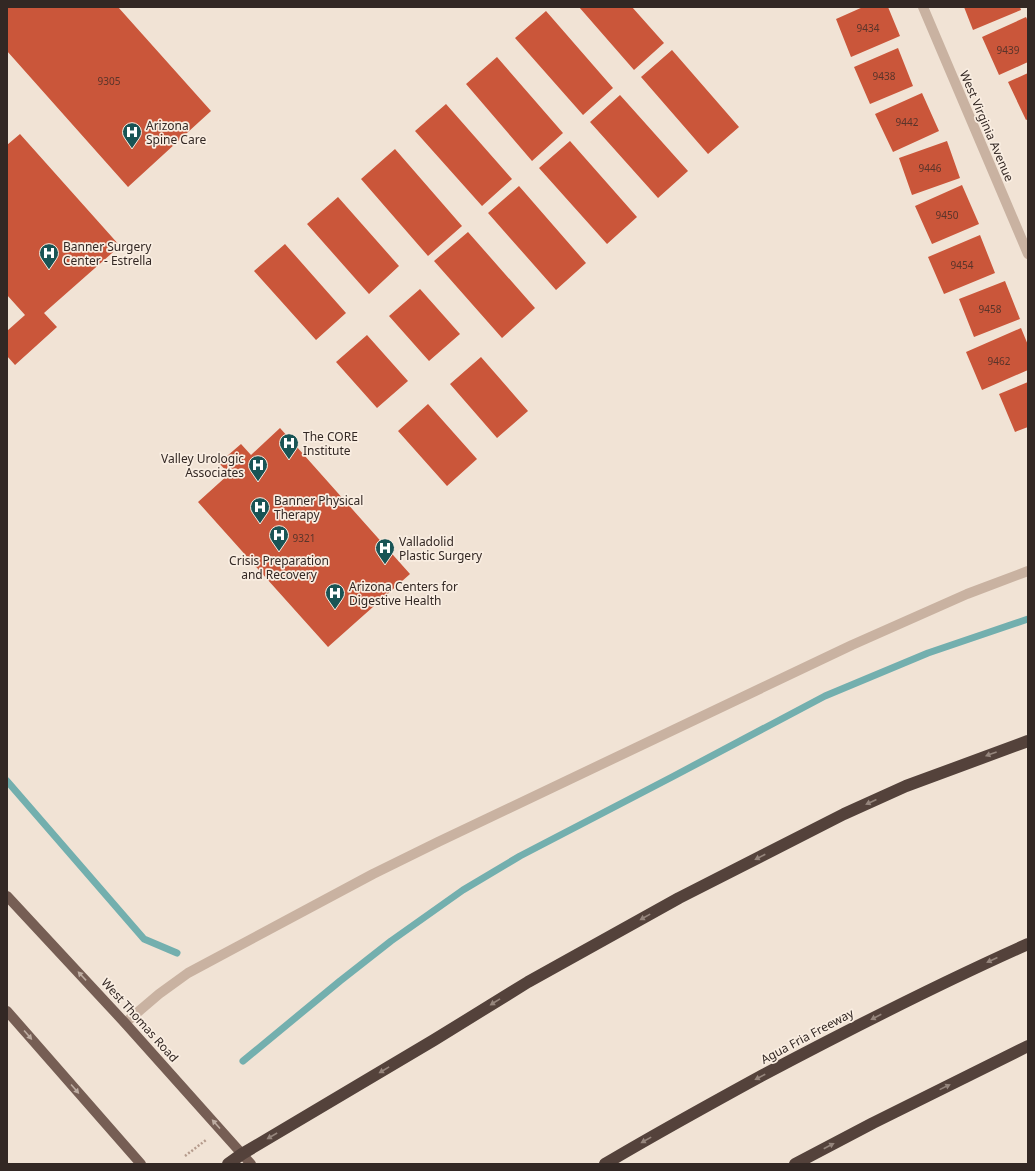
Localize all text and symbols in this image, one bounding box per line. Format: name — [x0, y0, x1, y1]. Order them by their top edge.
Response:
house number: 9434 — [857, 21, 880, 35]
house number: 9439 — [997, 43, 1020, 57]
street label: West Virginia Avenue — [956, 68, 1018, 184]
house number: 9438 — [873, 69, 896, 83]
house number: 9305 — [98, 74, 121, 88]
house number: 9442 — [896, 115, 919, 129]
place label: Arizona Spine Care — [146, 117, 206, 148]
hospital icon: Arizona Spine Care — [121, 121, 143, 149]
house number: 9446 — [919, 161, 942, 175]
house number: 9450 — [936, 208, 959, 222]
place label: Banner Surgery Center - Estrella — [63, 238, 152, 269]
hospital icon: Banner Surgery Center - Estrella — [38, 242, 60, 270]
house number: 9454 — [951, 258, 974, 272]
house number: 9458 — [979, 302, 1002, 316]
house number: 9462 — [988, 354, 1011, 368]
place label: The CORE Institute — [303, 428, 358, 459]
hospital icon: The CORE Institute — [278, 432, 300, 460]
place label: Valley Urologic Associates — [161, 450, 244, 481]
hospital icon: Valley Urologic Associates — [247, 454, 269, 482]
place label: Banner Physical Therapy — [274, 492, 363, 523]
hospital icon: Banner Physical Therapy — [249, 496, 271, 524]
hospital icon: Crisis Preparation and Recovery — [268, 524, 290, 552]
house number: 9321 — [293, 531, 315, 545]
place label: Valladolid Plastic Surgery — [399, 533, 483, 564]
hospital icon: Valladolid Plastic Surgery — [374, 537, 396, 565]
place label: Crisis Preparation and Recovery — [229, 552, 329, 583]
place label: Arizona Centers for Digestive Health — [349, 578, 458, 609]
hospital icon: Arizona Centers for Digestive Health — [324, 582, 346, 610]
one-way arrow — [985, 751, 997, 757]
one-way arrow — [865, 799, 876, 805]
one-way arrow — [754, 854, 766, 860]
one-way arrow — [639, 914, 651, 921]
one-way arrow — [987, 957, 998, 963]
one-way arrow — [77, 971, 86, 981]
street label: West Thomas Road — [98, 974, 182, 1066]
one-way arrow — [489, 999, 501, 1006]
street label: Agua Fria Freeway — [758, 1004, 857, 1068]
one-way arrow — [870, 1014, 881, 1020]
one-way arrow — [24, 1030, 33, 1041]
one-way arrow — [378, 1066, 390, 1073]
one-way arrow — [754, 1074, 766, 1080]
one-way arrow — [70, 1084, 80, 1094]
one-way arrow — [939, 1084, 951, 1090]
one-way arrow — [212, 1120, 221, 1129]
one-way arrow — [266, 1133, 278, 1140]
one-way arrow — [641, 1136, 652, 1143]
one-way arrow — [823, 1142, 835, 1149]

